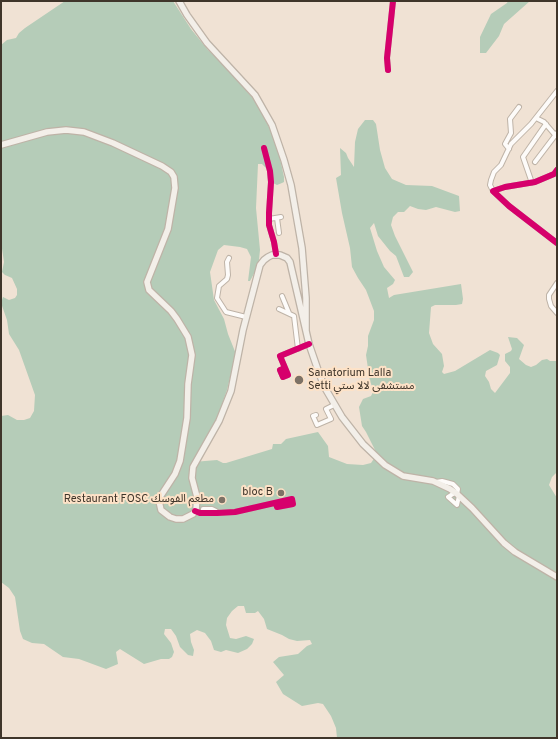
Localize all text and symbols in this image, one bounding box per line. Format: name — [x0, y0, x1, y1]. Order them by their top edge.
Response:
place label: Sanatorium Lalla Setti مستشفى لالا ستي — [308, 367, 414, 393]
marker: Sanatorium Lalla Setti مستشفى لالا ستي — [293, 374, 305, 386]
place label: bloc B — [242, 486, 273, 500]
marker: bloc B — [276, 488, 286, 498]
place label: Restaurant FOSC مطعم الفوسك — [64, 493, 214, 507]
marker: Restaurant FOSC مطعم الفوسك — [217, 495, 227, 505]

